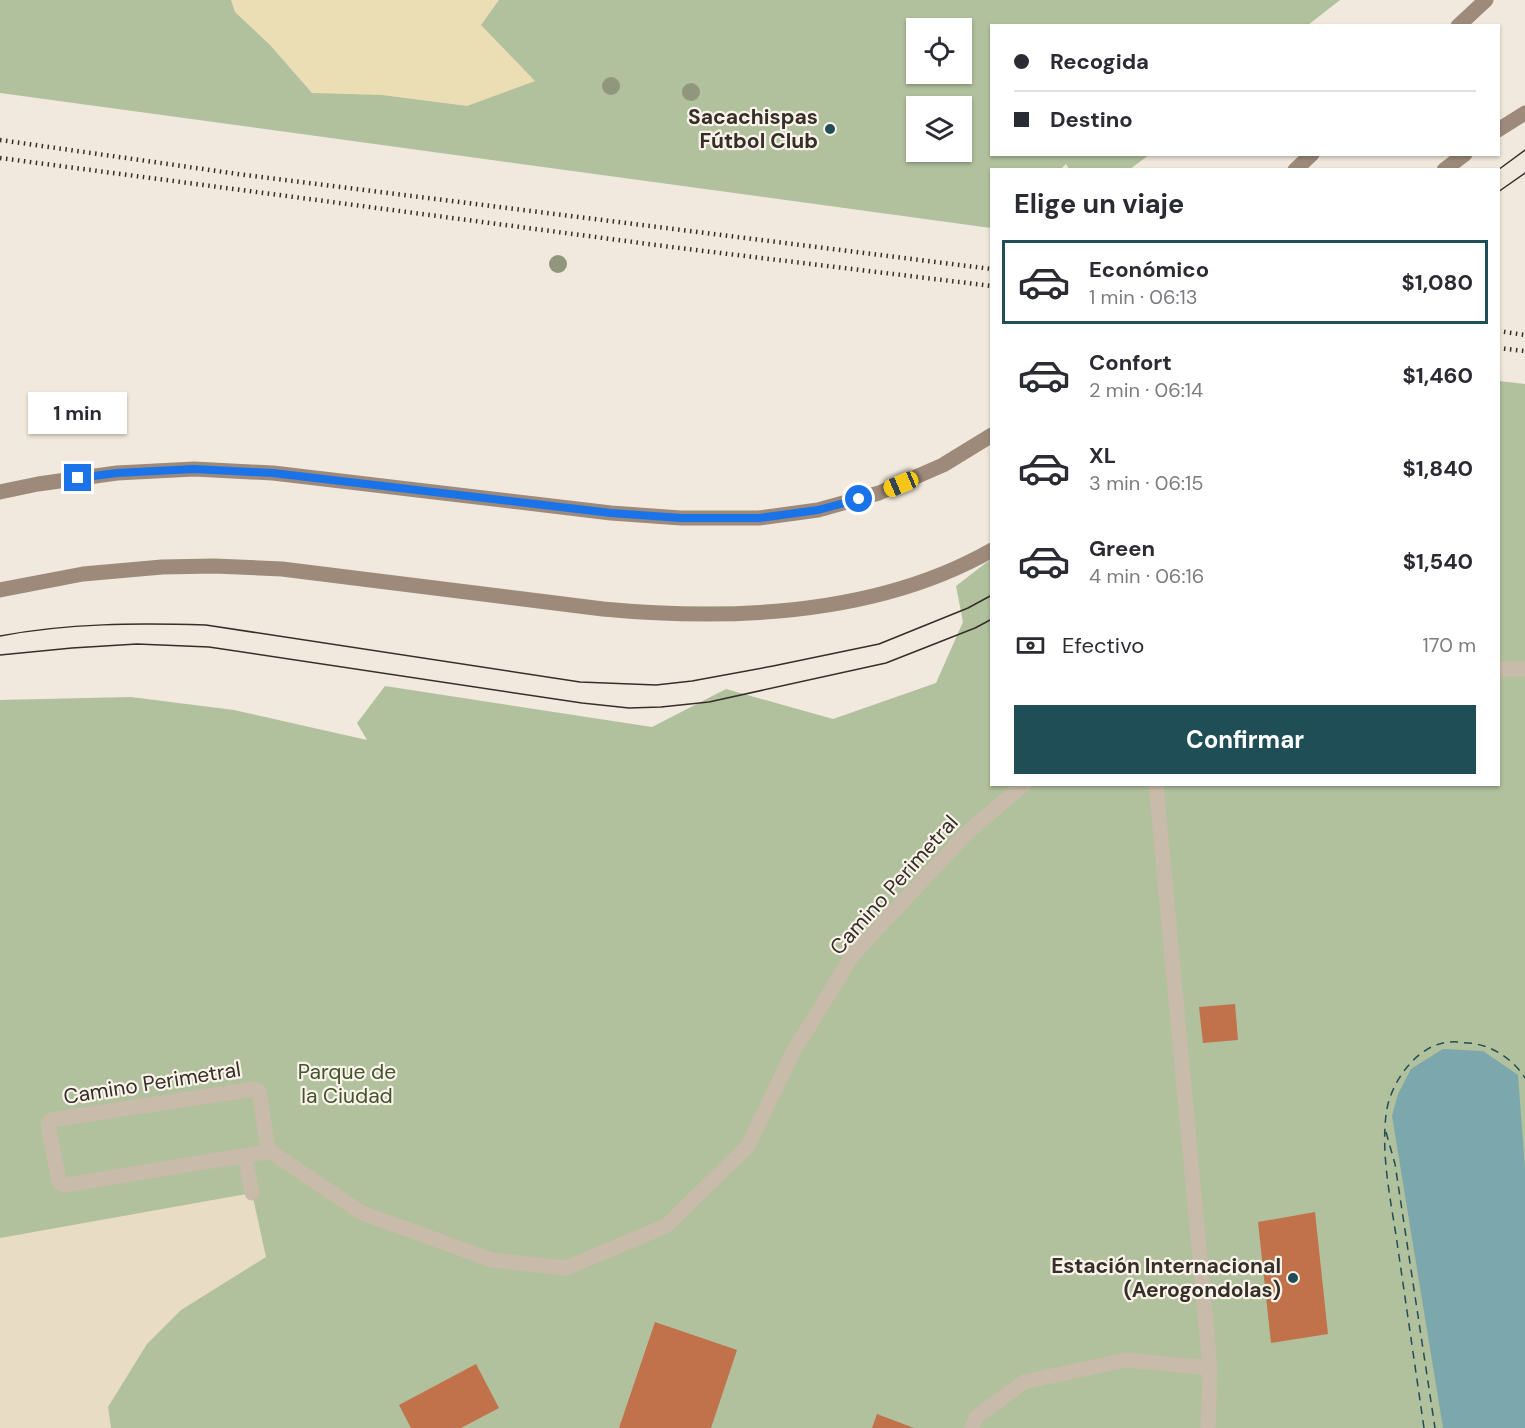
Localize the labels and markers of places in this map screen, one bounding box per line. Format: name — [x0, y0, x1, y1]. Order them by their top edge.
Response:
place label: Sacachispas Fútbol Club — [688, 103, 818, 155]
marker: Sacachispas Fútbol Club — [823, 122, 837, 136]
place label: Estación Internacional (Aerogondolas) — [1051, 1252, 1281, 1304]
marker: Estación Internacional (Aerogondolas) — [1286, 1271, 1300, 1285]

